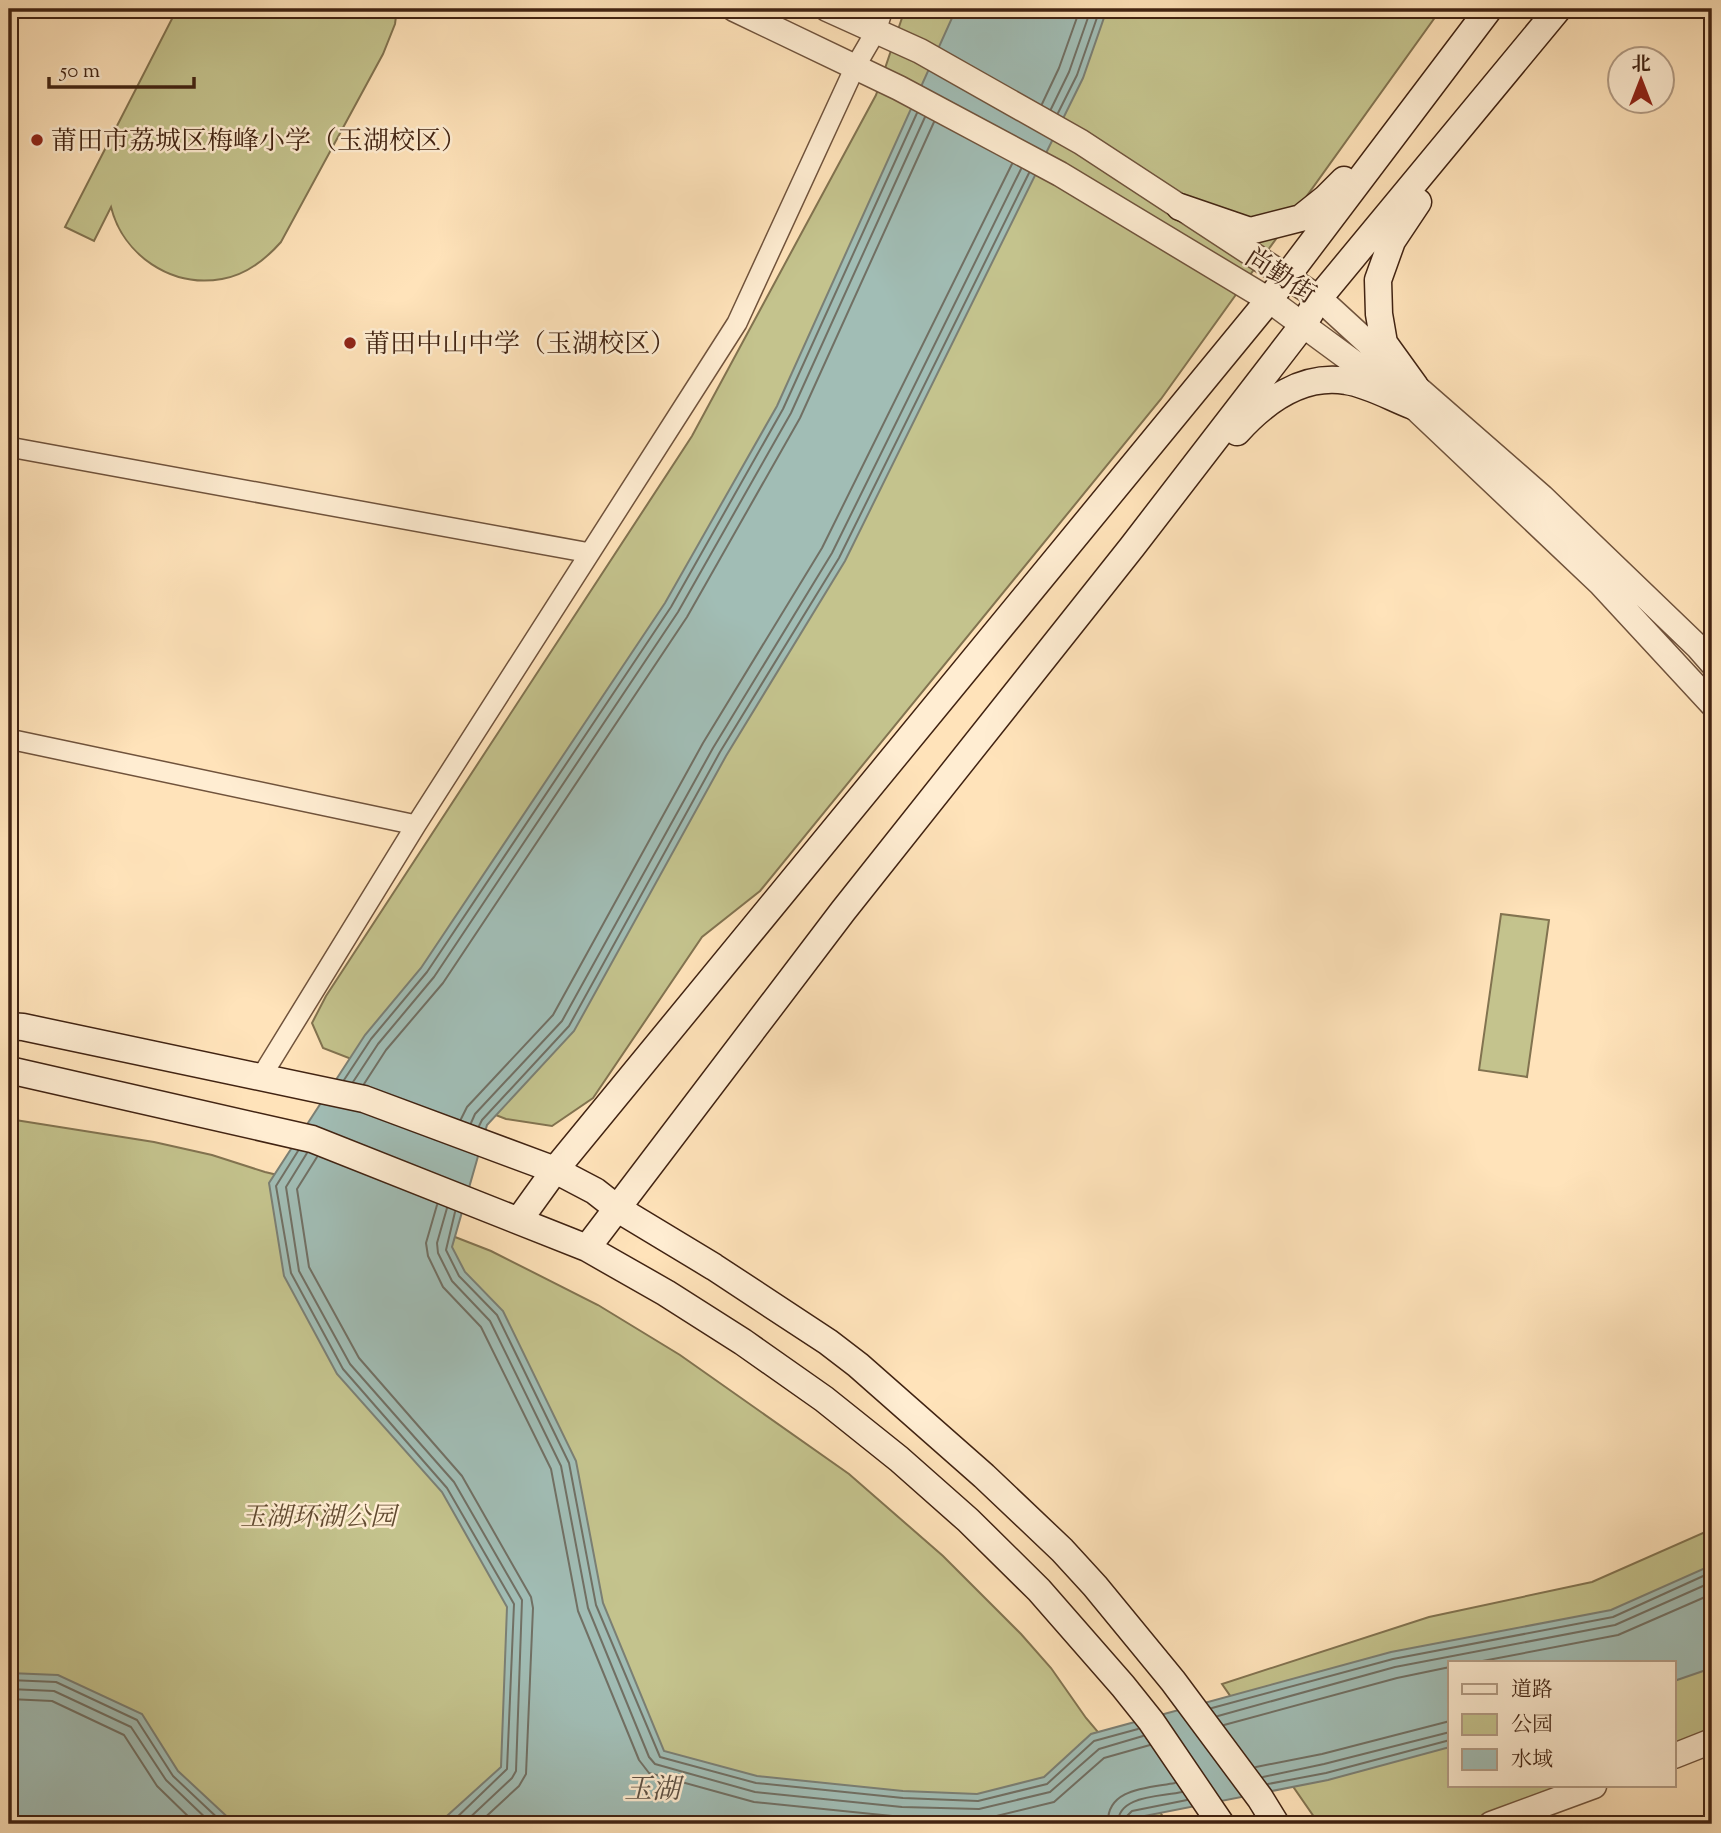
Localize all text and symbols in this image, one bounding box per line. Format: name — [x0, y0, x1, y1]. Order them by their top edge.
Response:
scale bar — [49, 46, 194, 90]
north arrow — [1606, 46, 1676, 116]
text: 北 — [1631, 52, 1651, 79]
text: 50 m — [59, 57, 100, 87]
place label: 莆田市荔城区梅峰小学（玉湖校区） — [51, 124, 467, 161]
marker: 莆田市荔城区梅峰小学（玉湖校区） — [29, 132, 45, 148]
street label: 尚勤街 — [1237, 240, 1322, 314]
place label: 莆田中山中学（玉湖校区） — [364, 327, 676, 364]
marker: 莆田中山中学（玉湖校区） — [342, 335, 358, 351]
park label: 玉湖环湖公园 — [240, 1500, 400, 1537]
legend — [1448, 1661, 1676, 1787]
text: 道路 — [1511, 1676, 1553, 1706]
text: 公园 — [1511, 1711, 1553, 1741]
text: 水域 — [1511, 1746, 1553, 1776]
water label: 玉湖 — [624, 1771, 685, 1811]

